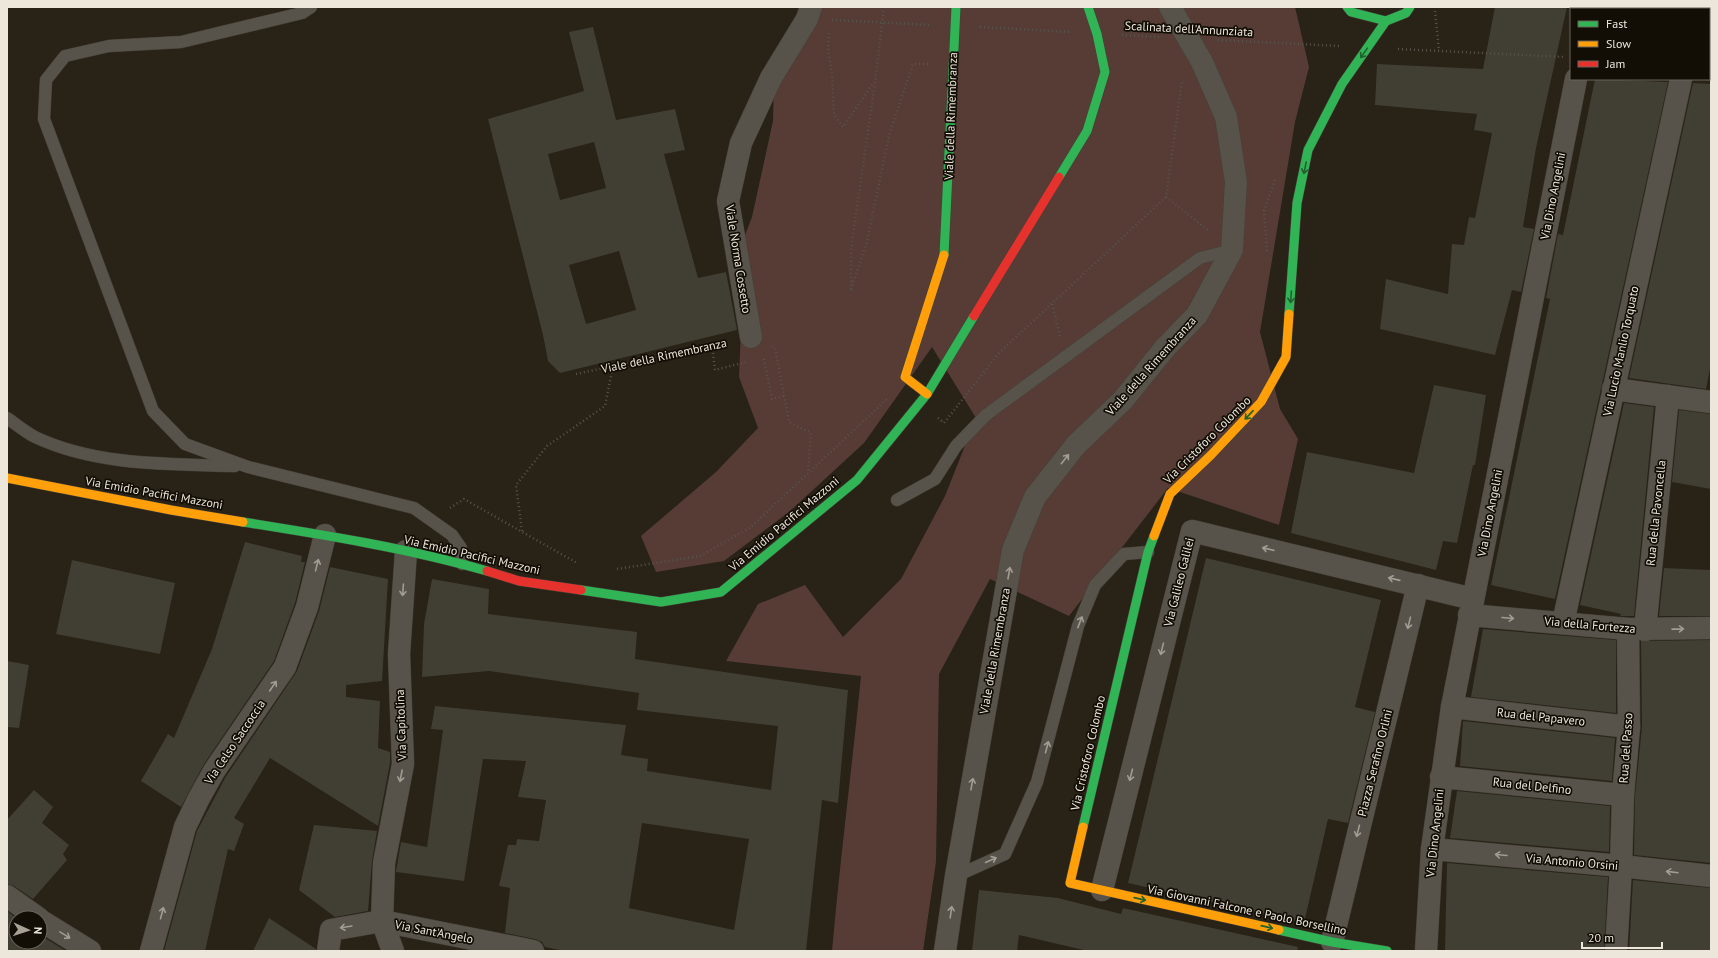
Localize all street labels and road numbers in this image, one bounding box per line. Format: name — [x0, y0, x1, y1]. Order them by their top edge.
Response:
street label: Scalinata dell'Annunziata — [1124, 18, 1254, 39]
street label: Viale della Rimembranza — [941, 52, 960, 181]
street label: Via Dino Angelini — [1536, 151, 1568, 242]
street label: Viale Norma Cossetto — [722, 203, 754, 314]
street label: Via Lucio Manlio Torquato — [1599, 284, 1642, 418]
street label: Viale della Rimembranza — [1102, 313, 1199, 419]
street label: Viale della Rimembranza — [599, 335, 728, 376]
street label: Via Cristoforo Colombo — [1159, 393, 1254, 487]
street label: Rua della Pavoncella — [1642, 459, 1669, 567]
street label: Via Dino Angelini — [1473, 468, 1505, 559]
street label: Via Emidio Pacifici Mazzoni — [83, 473, 224, 512]
street label: Via Emidio Pacifici Mazzoni — [725, 473, 842, 575]
street label: Via Emidio Pacifici Mazzoni — [402, 531, 542, 577]
street label: Via Galileo Galilei — [1160, 536, 1197, 629]
street label: Viale della Rimembranza — [976, 587, 1013, 716]
street label: Via della Fortezza — [1543, 613, 1636, 636]
street label: Via Capitolina — [392, 689, 409, 762]
street label: Via Cristoforo Colombo — [1067, 694, 1108, 813]
street label: Via Celso Saccoccia — [200, 697, 268, 788]
street label: Rua del Papavero — [1496, 704, 1586, 729]
street label: Piazza Serafino Orlini — [1354, 708, 1395, 818]
street label: Rua del Passo — [1616, 712, 1635, 784]
street label: Rua del Delfino — [1492, 774, 1572, 797]
street label: Via Dino Angelini — [1422, 788, 1447, 879]
street label: Via Antonio Orsini — [1524, 850, 1619, 873]
street label: Via Giovanni Falcone e Paolo Borsellino — [1145, 881, 1348, 938]
street label: Via Sant'Angelo — [393, 916, 474, 946]

